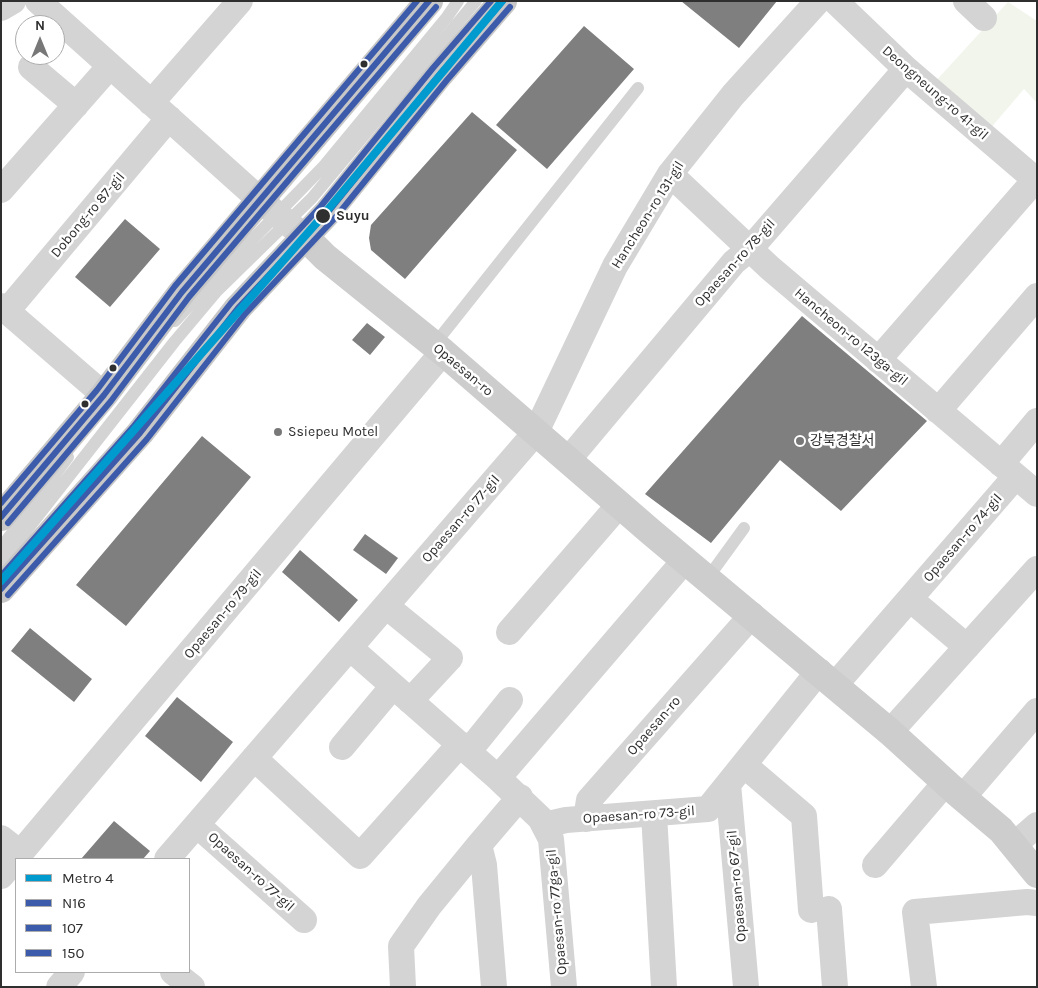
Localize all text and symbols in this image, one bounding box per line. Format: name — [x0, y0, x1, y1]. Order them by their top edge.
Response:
north arrow — [15, 15, 65, 65]
text: N — [35, 17, 45, 34]
street label: Deongneung-ro 41-gil — [879, 42, 991, 144]
unlabelled marker — [359, 59, 369, 69]
street label: Hancheon-ro 131-gil — [608, 158, 688, 272]
street label: Dobong-ro 87-gil — [47, 169, 129, 261]
marker: Suyu — [314, 207, 332, 225]
place label: Suyu — [336, 208, 370, 224]
street label: Opaesan-ro 78-gil — [691, 216, 779, 310]
street label: Hancheon-ro 123ga-gil — [791, 285, 911, 389]
street label: Opaesan-ro — [430, 340, 496, 400]
unlabelled marker — [108, 363, 118, 373]
unlabelled marker — [80, 399, 90, 409]
place label: Ssiepeu Motel — [288, 424, 378, 440]
marker: Ssiepeu Motel — [272, 426, 284, 438]
place label: 강북경찰서 — [810, 433, 874, 449]
marker: 강북경찰서 — [794, 435, 806, 447]
street label: Opaesan-ro 77-gil — [418, 472, 504, 566]
street label: Opaesan-ro 74-gil — [920, 490, 1006, 586]
street label: Opaesan-ro 79-gil — [181, 566, 265, 662]
street label: Opaesan-ro — [624, 693, 684, 759]
street label: Opaesan-ro 73-gil — [582, 803, 696, 827]
street label: Opaesan-ro 77-gil — [204, 829, 298, 915]
street label: Opaesan-ro 67-gil — [724, 829, 750, 943]
street label: Opaesan-ro 77ga-gil — [543, 848, 571, 976]
legend — [15, 858, 190, 973]
text: Metro 4 — [62, 869, 114, 887]
text: N16 — [62, 894, 86, 912]
text: 107 — [62, 919, 83, 937]
text: 150 — [62, 944, 84, 962]

